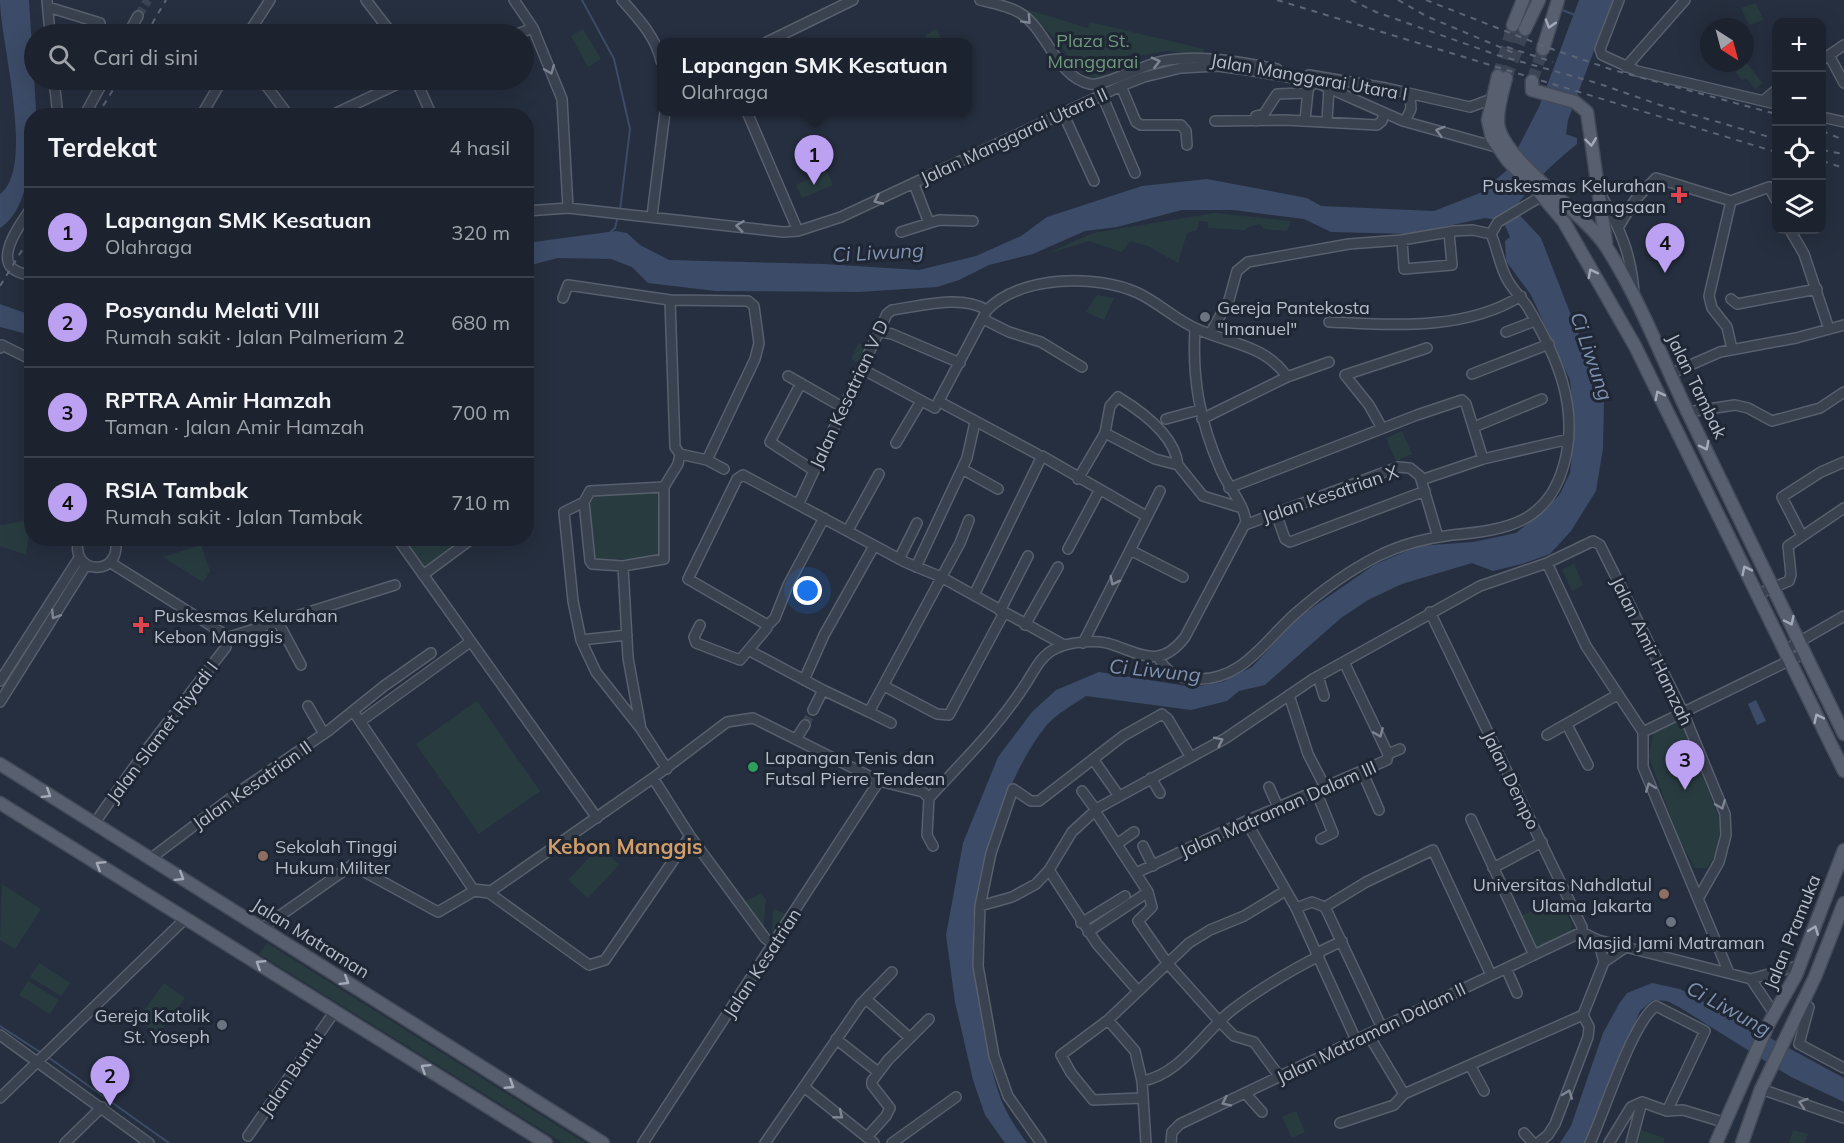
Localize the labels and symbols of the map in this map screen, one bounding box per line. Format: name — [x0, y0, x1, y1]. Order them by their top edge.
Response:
one-way arrow — [1020, 13, 1031, 24]
one-way arrow — [1545, 18, 1558, 29]
north arrow — [1700, 18, 1754, 72]
park label: Plaza St. Manggarai — [1048, 29, 1138, 73]
street label: Jalan Manggarai Utara I — [1209, 48, 1409, 106]
one-way arrow — [1150, 57, 1160, 70]
one-way arrow — [543, 64, 555, 75]
street label: Jalan Manggarai Utara II — [917, 82, 1111, 190]
one-way arrow — [1435, 126, 1446, 138]
pin: 1 — [794, 136, 834, 185]
one-way arrow — [1584, 137, 1597, 146]
place label: Puskesmas Kelurahan Pegangsaan — [1482, 174, 1666, 218]
marker: Puskesmas Kelurahan Pegangsaan — [1670, 186, 1688, 204]
one-way arrow — [874, 193, 885, 205]
one-way arrow — [735, 221, 744, 233]
pin: 4 — [1646, 224, 1684, 273]
water label: Ci Liwung — [831, 237, 925, 267]
one-way arrow — [1588, 269, 1600, 280]
place label: Gereja Pantekosta "Imanuel" — [1217, 296, 1370, 340]
water label: Ci Liwung — [1565, 308, 1619, 404]
marker: Gereja Pantekosta "Imanuel" — [1198, 310, 1212, 324]
street label: Jalan Kesatrian V D — [804, 316, 894, 472]
street label: Jalan Tambak — [1662, 330, 1733, 443]
one-way arrow — [1655, 391, 1667, 402]
one-way arrow — [1698, 440, 1709, 450]
street label: Jalan Kesatrian X — [1259, 460, 1401, 528]
one-way arrow — [1742, 566, 1753, 577]
street label: Jalan Amir Hamzah — [1606, 573, 1698, 729]
one-way arrow — [1110, 574, 1122, 585]
your location — [793, 576, 822, 605]
place label: Puskesmas Kelurahan Kebon Manggis — [154, 604, 338, 648]
one-way arrow — [51, 608, 62, 619]
one-way arrow — [1782, 615, 1794, 626]
marker: Puskesmas Kelurahan Kebon Manggis — [132, 616, 150, 634]
water label: Ci Liwung — [1108, 653, 1202, 687]
street label: Jalan Slamet Riyadi I — [101, 657, 223, 807]
one-way arrow — [1814, 714, 1825, 725]
one-way arrow — [1372, 727, 1384, 738]
street label: Jalan Dempo — [1477, 727, 1545, 833]
street label: Jalan Kesatrian II — [188, 735, 316, 835]
one-way arrow — [1213, 737, 1224, 748]
pin: 3 — [1666, 740, 1704, 790]
place label: Lapangan Tenis dan Futsal Pierre Tendean — [765, 746, 945, 790]
street label: Jalan Matraman Dalam III — [1176, 755, 1380, 863]
marker: Lapangan Tenis dan Futsal Pierre Tendean — [746, 760, 760, 774]
one-way arrow — [1645, 782, 1658, 793]
one-way arrow — [40, 787, 51, 798]
one-way arrow — [1714, 799, 1726, 810]
district label: Kebon Manggis — [547, 833, 703, 859]
place label: Sekolah Tinggi Hukum Militer — [275, 835, 397, 879]
marker: Sekolah Tinggi Hukum Militer — [256, 849, 270, 863]
one-way arrow — [96, 862, 107, 873]
one-way arrow — [173, 870, 184, 881]
street label: Jalan Pramuka — [1758, 871, 1826, 993]
place label: Universitas Nahdlatul Ulama Jakarta — [1473, 873, 1652, 917]
marker: Universitas Nahdlatul Ulama Jakarta — [1657, 887, 1671, 901]
street label: Jalan Matraman — [248, 893, 374, 983]
street label: Jalan Kesatrian — [718, 904, 806, 1022]
marker: Masjid Jami Matraman — [1664, 915, 1678, 929]
one-way arrow — [1806, 926, 1819, 936]
place label: Masjid Jami Matraman — [1577, 931, 1765, 954]
one-way arrow — [256, 960, 266, 972]
one-way arrow — [338, 974, 349, 985]
water label: Ci Liwung — [1683, 975, 1775, 1041]
street label: Jalan Matraman Dalam II — [1273, 977, 1469, 1089]
place label: Gereja Katolik St. Yoseph — [95, 1004, 211, 1048]
marker: Gereja Katolik St. Yoseph — [215, 1018, 229, 1032]
street label: Jalan Buntu — [254, 1027, 328, 1121]
pin: 2 — [90, 1056, 130, 1106]
one-way arrow — [421, 1063, 431, 1075]
one-way arrow — [504, 1077, 514, 1089]
one-way arrow — [1560, 1090, 1573, 1100]
one-way arrow — [1221, 1095, 1232, 1107]
one-way arrow — [1798, 1098, 1809, 1111]
one-way arrow — [832, 1107, 843, 1118]

